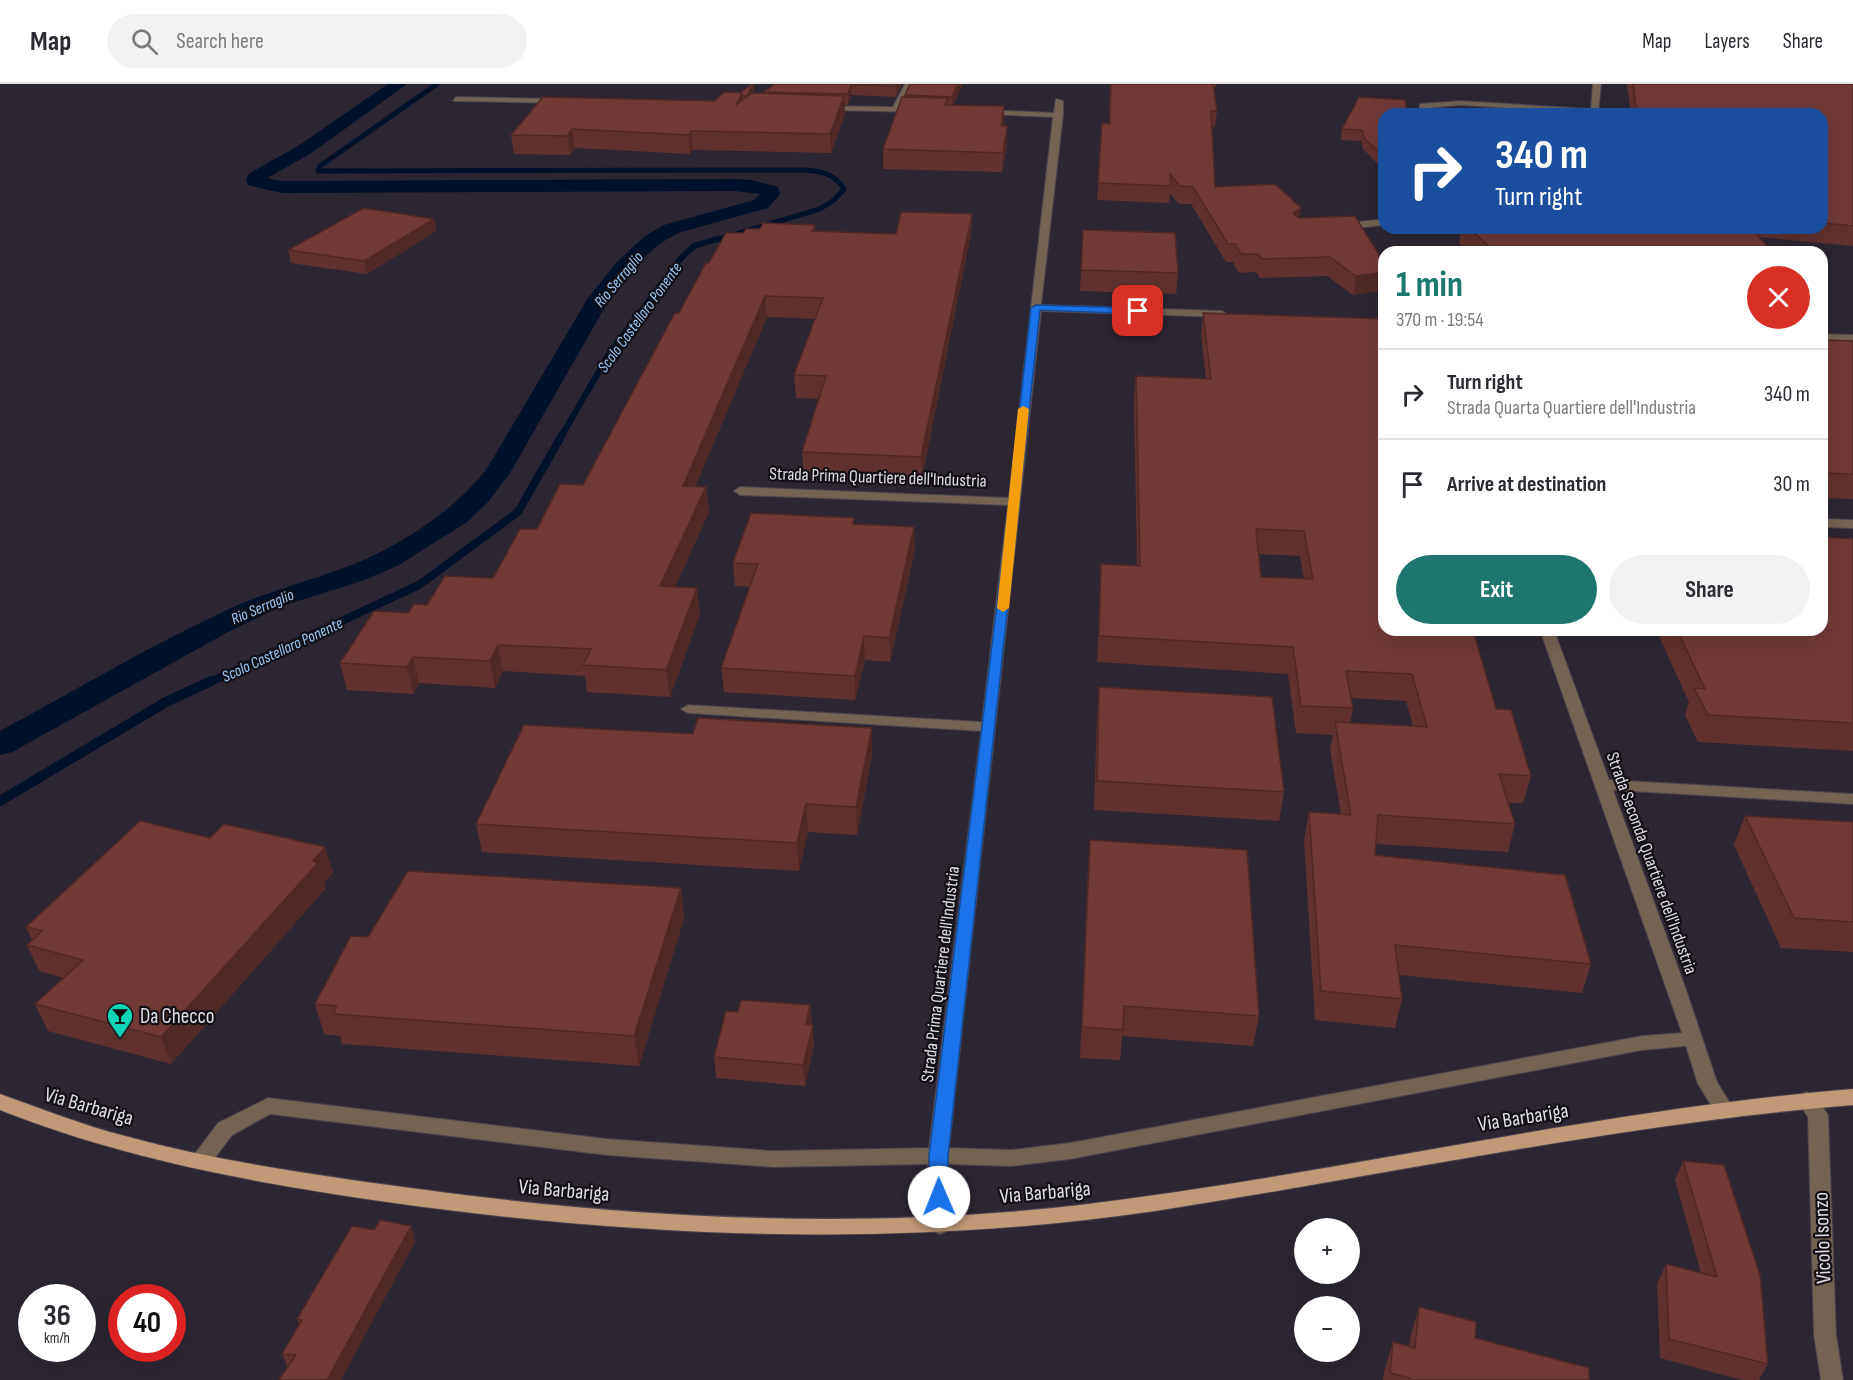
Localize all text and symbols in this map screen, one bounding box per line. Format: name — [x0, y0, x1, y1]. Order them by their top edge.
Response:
search box — [107, 14, 527, 68]
text: Map — [30, 25, 71, 58]
icon: search — [128, 25, 161, 58]
text: Search here — [176, 28, 264, 55]
text: Map — [1642, 29, 1671, 54]
text: Layers — [1704, 29, 1750, 54]
text: Share — [1783, 29, 1823, 54]
text: 340 m — [1495, 130, 1588, 181]
icon: right — [1396, 132, 1474, 210]
text: Turn right — [1495, 181, 1582, 213]
water label: Rio Serraglio — [590, 248, 648, 312]
water label: Scolo Castellaro Ponente — [594, 259, 686, 377]
text: 1 min — [1396, 264, 1463, 307]
button: close — [1747, 266, 1810, 329]
pin — [1112, 285, 1163, 336]
icon: arrive — [1121, 294, 1154, 327]
text: 370 m · 19:54 — [1396, 308, 1484, 332]
text: Turn right — [1447, 369, 1523, 396]
icon: right — [1396, 378, 1429, 411]
text: 340 m — [1764, 381, 1810, 408]
text: Strada Quarta Quartiere dell'Industria — [1447, 396, 1696, 420]
street label: Strada Prima Quartiere dell'Industria — [769, 463, 987, 492]
icon: arrive — [1396, 468, 1429, 501]
text: Arrive at destination — [1447, 471, 1606, 498]
text: 30 m — [1773, 471, 1810, 498]
button: Exit — [1396, 555, 1597, 624]
button: Share — [1609, 555, 1810, 624]
water label: Rio Serraglio — [228, 585, 297, 629]
water label: Scolo Castellaro Ponente — [219, 614, 346, 687]
street label: Strada Seconda Quartiere dell'Industria — [1602, 749, 1702, 977]
street label: Strada Prima Quartiere dell'Industria — [917, 865, 964, 1083]
bar icon: Da Checco — [105, 1001, 135, 1039]
place label: Da Checco — [140, 1004, 215, 1029]
street label: Via Barbariga — [42, 1082, 136, 1131]
street label: Via Barbariga — [1476, 1098, 1570, 1137]
position arrow — [907, 1165, 971, 1229]
street label: Via Barbariga — [517, 1174, 610, 1207]
street label: Via Barbariga — [999, 1176, 1092, 1209]
street label: Vicolo Isonzo — [1808, 1192, 1837, 1284]
map controls — [1294, 1218, 1360, 1362]
button: + — [1294, 1218, 1360, 1284]
speed limit sign: 40 — [108, 1284, 186, 1362]
button: − — [1294, 1296, 1360, 1362]
text: 36 — [43, 1298, 71, 1334]
text: km/h — [44, 1329, 70, 1348]

